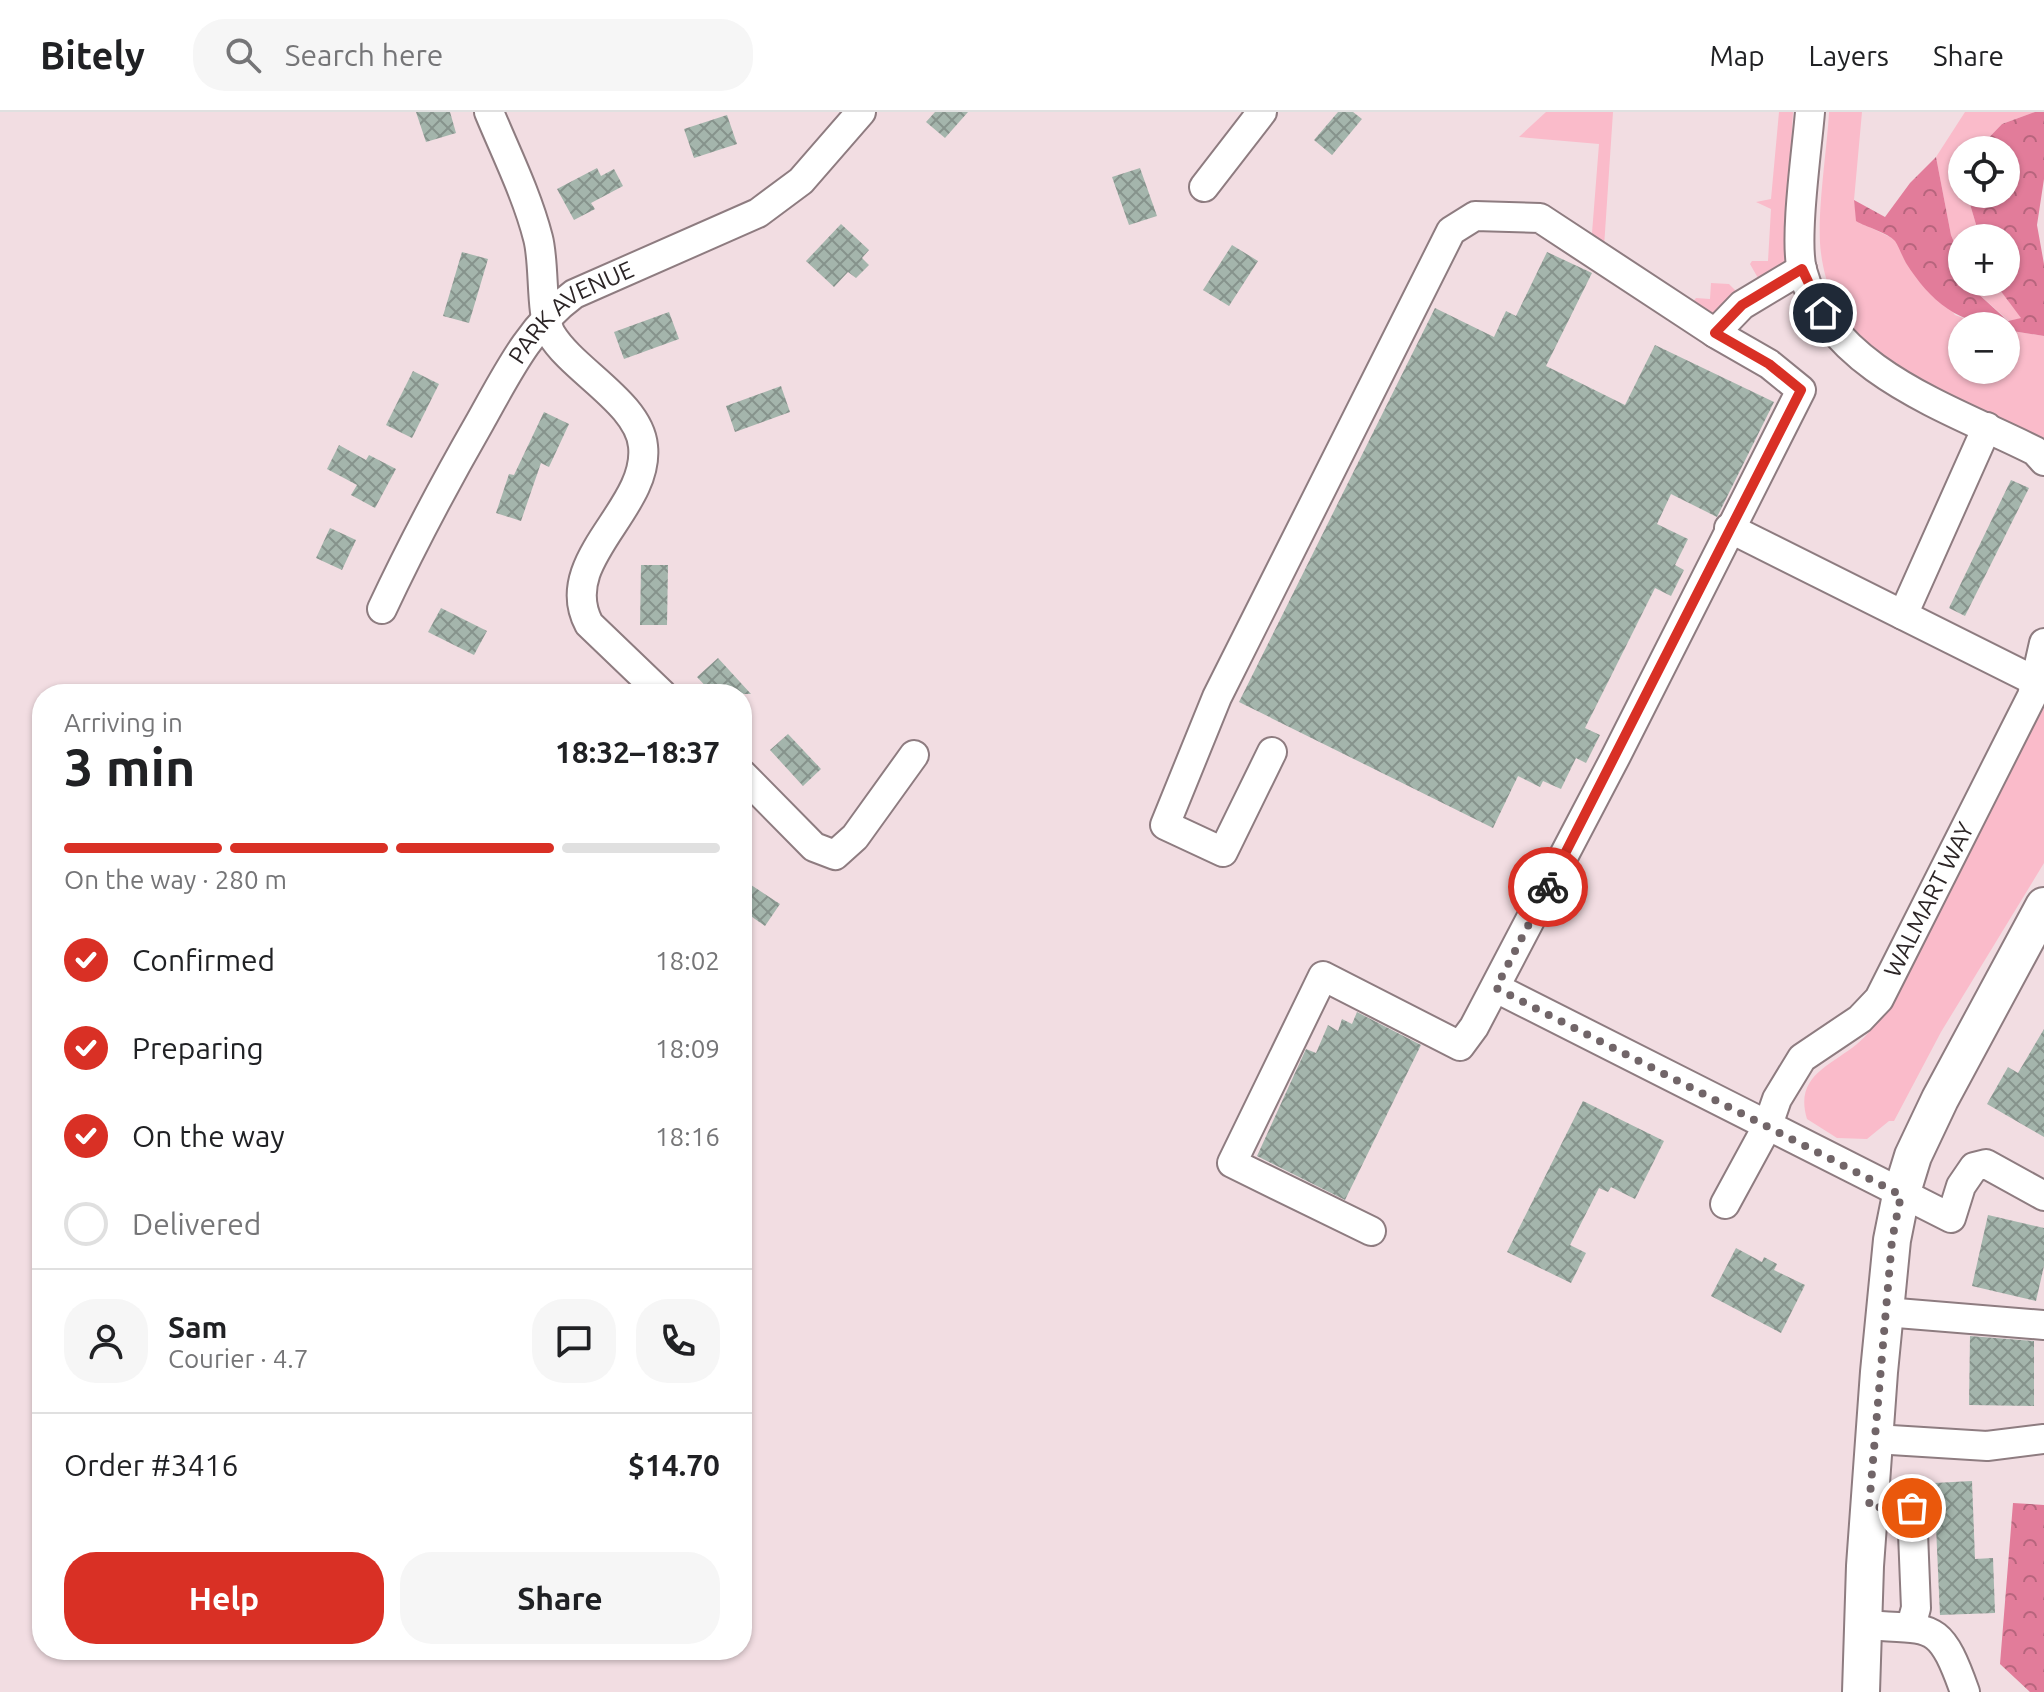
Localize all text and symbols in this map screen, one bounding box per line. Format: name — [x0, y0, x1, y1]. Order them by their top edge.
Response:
search box — [193, 19, 753, 91]
icon: search — [221, 33, 265, 77]
text: Bitely — [40, 34, 145, 76]
text: Search here — [285, 38, 443, 72]
text: Map — [1709, 40, 1765, 71]
text: Layers — [1809, 40, 1889, 71]
text: Share — [1933, 40, 2004, 71]
map controls — [1948, 136, 2020, 384]
button: locate — [1948, 136, 2020, 208]
button: + — [1948, 224, 2020, 296]
street label: PARK AVENUE — [503, 256, 638, 368]
pin — [1789, 279, 1857, 347]
icon: home — [1801, 291, 1845, 335]
button: − — [1948, 312, 2020, 384]
text: Arriving in — [64, 708, 183, 737]
text: 18:32–18:37 — [555, 735, 720, 769]
text: 3 min — [64, 738, 195, 796]
street label: WALMART WAY — [1878, 818, 1979, 982]
courier — [1508, 847, 1588, 927]
text: On the way · 280 m — [64, 865, 287, 894]
icon: bike — [1526, 865, 1570, 909]
icon: check — [64, 938, 108, 982]
text: Confirmed — [132, 943, 275, 977]
text: 18:02 — [655, 946, 720, 975]
icon: check — [64, 1026, 108, 1070]
text: Preparing — [132, 1031, 264, 1065]
text: 18:09 — [655, 1034, 720, 1063]
icon: check — [64, 1114, 108, 1158]
text: On the way — [132, 1119, 285, 1153]
text: 18:16 — [655, 1122, 720, 1151]
text: Delivered — [132, 1207, 261, 1241]
button: person — [64, 1299, 148, 1383]
button: chat — [532, 1299, 616, 1383]
button: phone — [636, 1299, 720, 1383]
text: Sam — [168, 1310, 227, 1344]
text: Courier · 4.7 — [168, 1344, 308, 1373]
text: Order #3416 — [64, 1448, 238, 1482]
text: $14.70 — [628, 1448, 720, 1482]
pin — [1878, 1474, 1946, 1542]
icon: bag — [1890, 1486, 1934, 1530]
button: Help — [64, 1552, 384, 1644]
button: Share — [400, 1552, 720, 1644]

